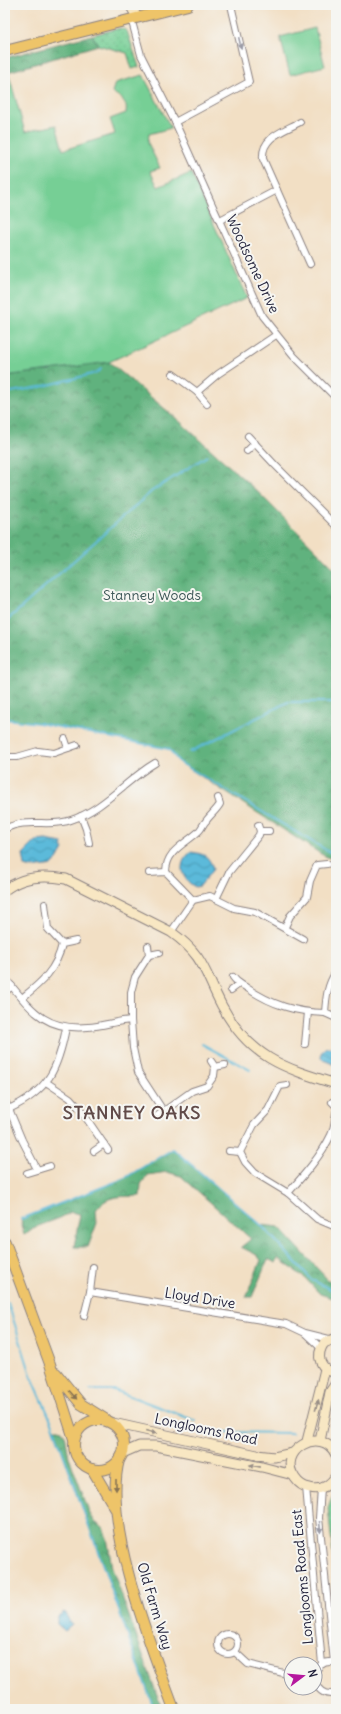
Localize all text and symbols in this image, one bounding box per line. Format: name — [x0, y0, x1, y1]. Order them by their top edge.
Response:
one-way arrow — [238, 37, 244, 49]
street label: Woodsome Drive — [222, 212, 284, 316]
park label: Stanney Woods — [103, 586, 201, 604]
district label: STANNEY OAKS — [63, 1101, 201, 1124]
street label: Lloyd Drive — [163, 1284, 237, 1312]
one-way arrow — [68, 1390, 77, 1401]
one-way arrow — [314, 1399, 320, 1411]
street label: Longlooms Road — [153, 1409, 259, 1449]
one-way arrow — [145, 1429, 157, 1435]
one-way arrow — [249, 1462, 261, 1468]
one-way arrow — [113, 1479, 119, 1492]
street label: Longlooms Road East — [287, 1509, 317, 1645]
one-way arrow — [316, 1521, 323, 1533]
street label: Old Farm Way — [133, 1560, 177, 1652]
north arrow — [283, 1656, 323, 1696]
text: N — [305, 1668, 320, 1679]

